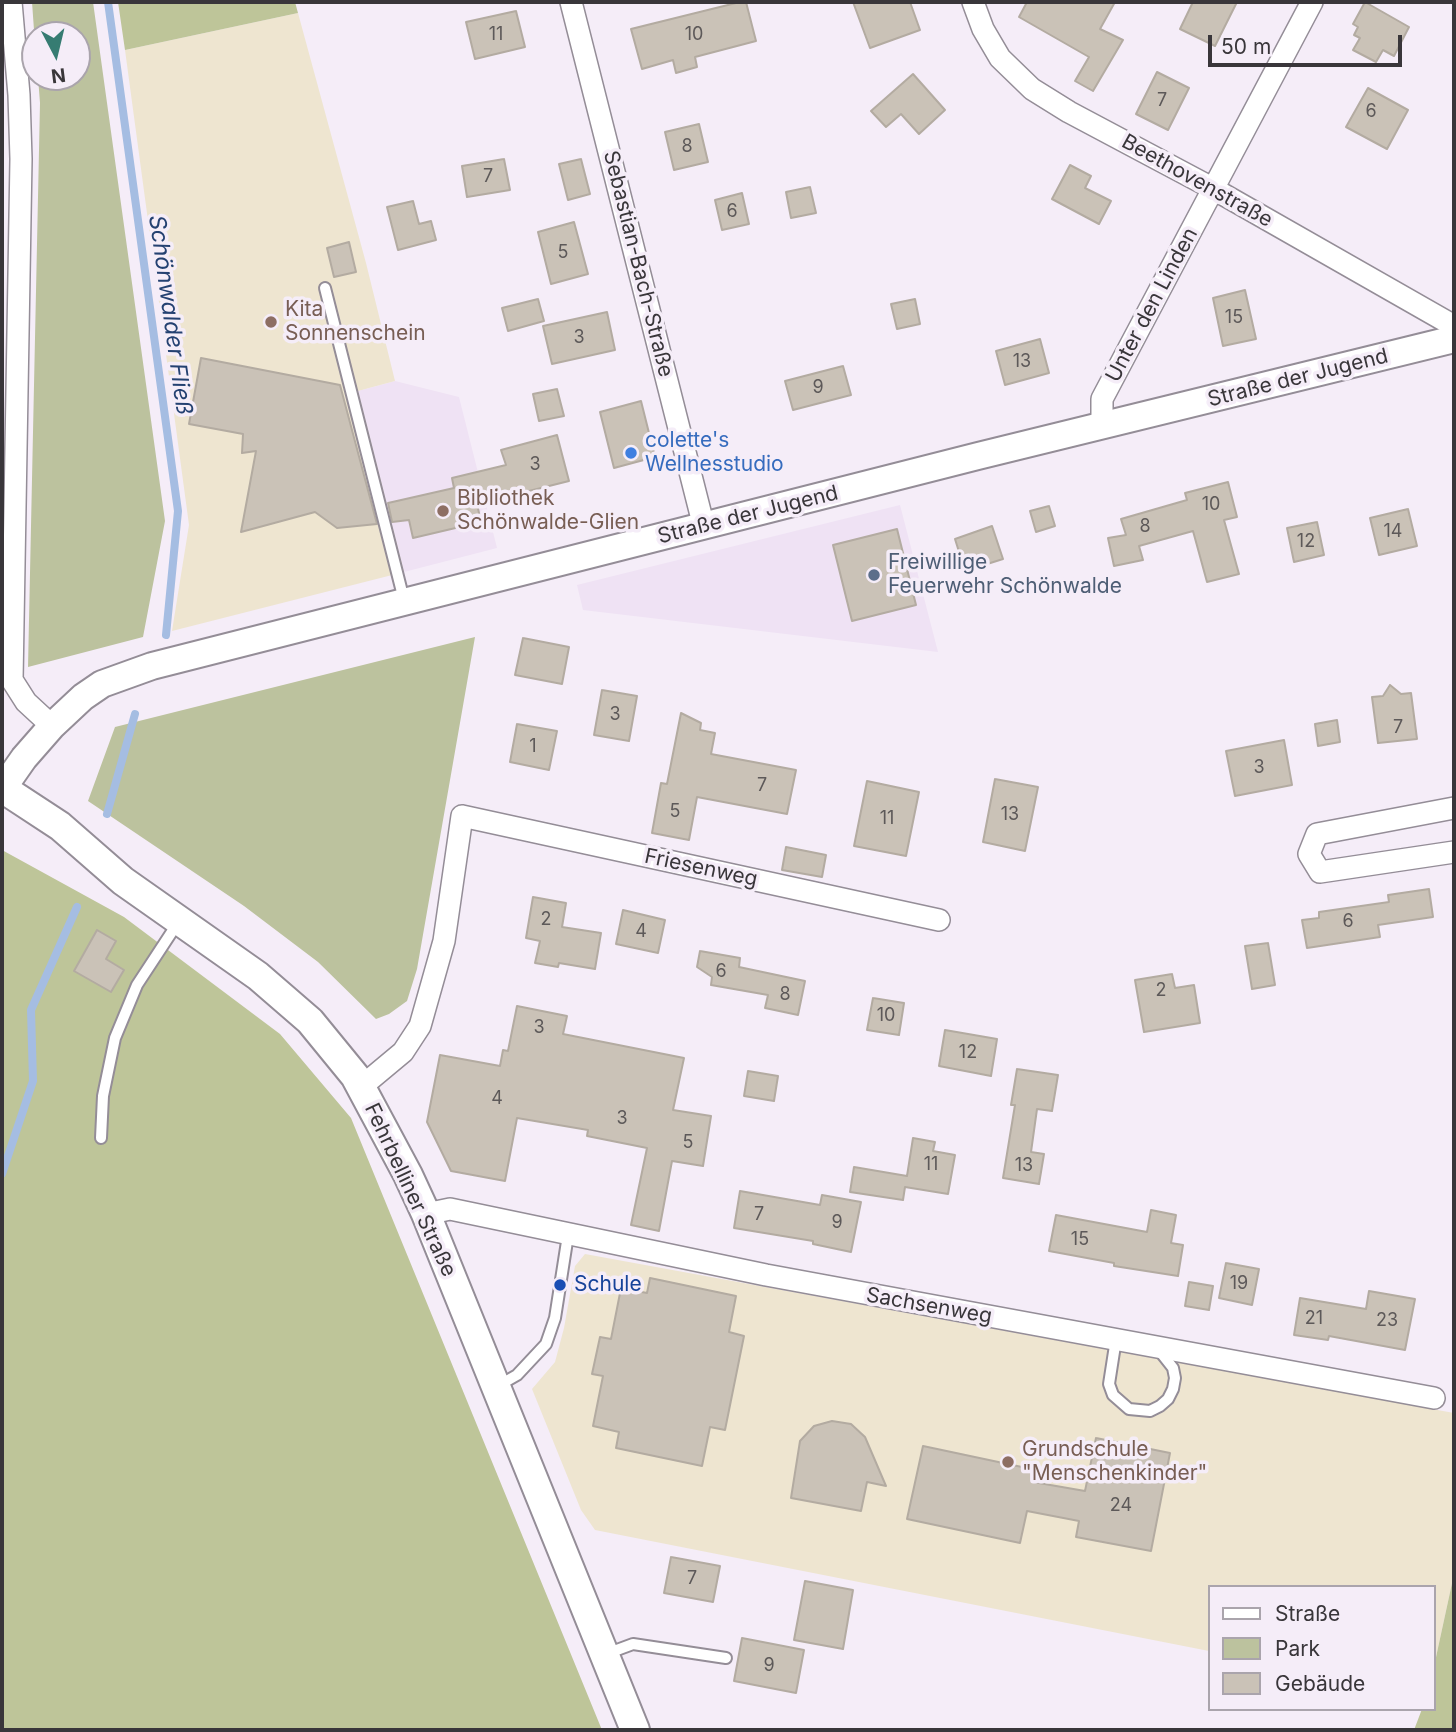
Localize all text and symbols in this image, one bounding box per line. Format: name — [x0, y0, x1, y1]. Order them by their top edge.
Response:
north arrow — [21, 21, 91, 91]
scale bar — [1211, 21, 1405, 65]
house number: 11 — [489, 24, 503, 46]
house number: 10 — [685, 24, 703, 46]
text: 50 m — [1221, 34, 1271, 59]
text: N — [50, 63, 67, 88]
house number: 7 — [1157, 90, 1167, 112]
house number: 6 — [1365, 101, 1377, 123]
street label: Beethovenstraße — [1117, 129, 1277, 233]
house number: 8 — [681, 136, 693, 158]
street label: Sebastian-Bach-Straße — [598, 148, 678, 380]
house number: 7 — [483, 166, 493, 188]
house number: 6 — [726, 201, 738, 223]
water label: Schönwalder Fließ — [142, 213, 198, 417]
street label: Unter den Linden — [1101, 224, 1203, 386]
house number: 5 — [558, 242, 568, 264]
place label: Kita Sonnenschein — [285, 297, 426, 347]
house number: 15 — [1225, 307, 1243, 329]
marker: Kita Sonnenschein — [263, 314, 279, 330]
house number: 3 — [573, 327, 585, 349]
street label: Straße der Jugend — [1205, 343, 1391, 413]
house number: 13 — [1013, 351, 1031, 373]
house number: 9 — [812, 377, 824, 399]
place label: colette's Wellnesstudio — [645, 428, 784, 478]
marker: colette's Wellnesstudio — [623, 445, 639, 461]
house number: 3 — [529, 454, 541, 476]
street label: Straße der Jugend — [655, 480, 841, 550]
place label: Bibliothek Schönwalde-Glien — [457, 486, 639, 536]
house number: 10 — [1202, 494, 1220, 516]
marker: Bibliothek Schönwalde-Glien — [435, 503, 451, 519]
house number: 8 — [1139, 516, 1151, 538]
house number: 14 — [1384, 521, 1402, 543]
house number: 12 — [1297, 531, 1315, 553]
place label: Freiwillige Feuerwehr Schönwalde — [888, 550, 1122, 600]
marker: Freiwillige Feuerwehr Schönwalde — [866, 567, 882, 583]
house number: 3 — [609, 704, 621, 726]
house number: 7 — [1393, 717, 1403, 739]
house number: 1 — [529, 736, 537, 758]
house number: 3 — [1253, 757, 1265, 779]
house number: 7 — [757, 775, 767, 797]
house number: 5 — [670, 801, 680, 823]
house number: 13 — [1001, 804, 1019, 826]
house number: 11 — [880, 808, 894, 830]
street label: Friesenweg — [642, 844, 760, 892]
house number: 2 — [541, 909, 551, 931]
house number: 6 — [1342, 911, 1354, 933]
house number: 4 — [635, 921, 647, 943]
house number: 6 — [715, 961, 727, 983]
house number: 2 — [1156, 980, 1166, 1002]
house number: 8 — [779, 984, 791, 1006]
house number: 10 — [877, 1005, 895, 1027]
house number: 3 — [533, 1017, 545, 1039]
house number: 12 — [959, 1042, 977, 1064]
house number: 4 — [491, 1088, 503, 1110]
street label: Fehrbelliner Straße — [359, 1099, 461, 1281]
house number: 3 — [616, 1108, 628, 1130]
house number: 5 — [683, 1132, 693, 1154]
house number: 11 — [924, 1154, 938, 1176]
house number: 13 — [1015, 1155, 1033, 1177]
house number: 7 — [754, 1204, 764, 1226]
house number: 9 — [831, 1212, 843, 1234]
house number: 15 — [1071, 1229, 1089, 1251]
place label: Schule — [574, 1272, 642, 1298]
house number: 19 — [1230, 1273, 1248, 1295]
marker: Schule — [552, 1277, 568, 1293]
street label: Sachsenweg — [864, 1283, 994, 1329]
house number: 21 — [1305, 1308, 1323, 1330]
house number: 23 — [1376, 1310, 1398, 1332]
place label: Grundschule "Menschenkinder" — [1022, 1437, 1207, 1487]
marker: Grundschule "Menschenkinder" — [1000, 1454, 1016, 1470]
house number: 24 — [1110, 1495, 1132, 1517]
house number: 7 — [687, 1568, 697, 1590]
legend — [1208, 1585, 1435, 1711]
text: Straße — [1275, 1601, 1340, 1626]
text: Park — [1275, 1636, 1320, 1661]
house number: 9 — [763, 1655, 775, 1677]
text: Gebäude — [1275, 1671, 1365, 1696]

